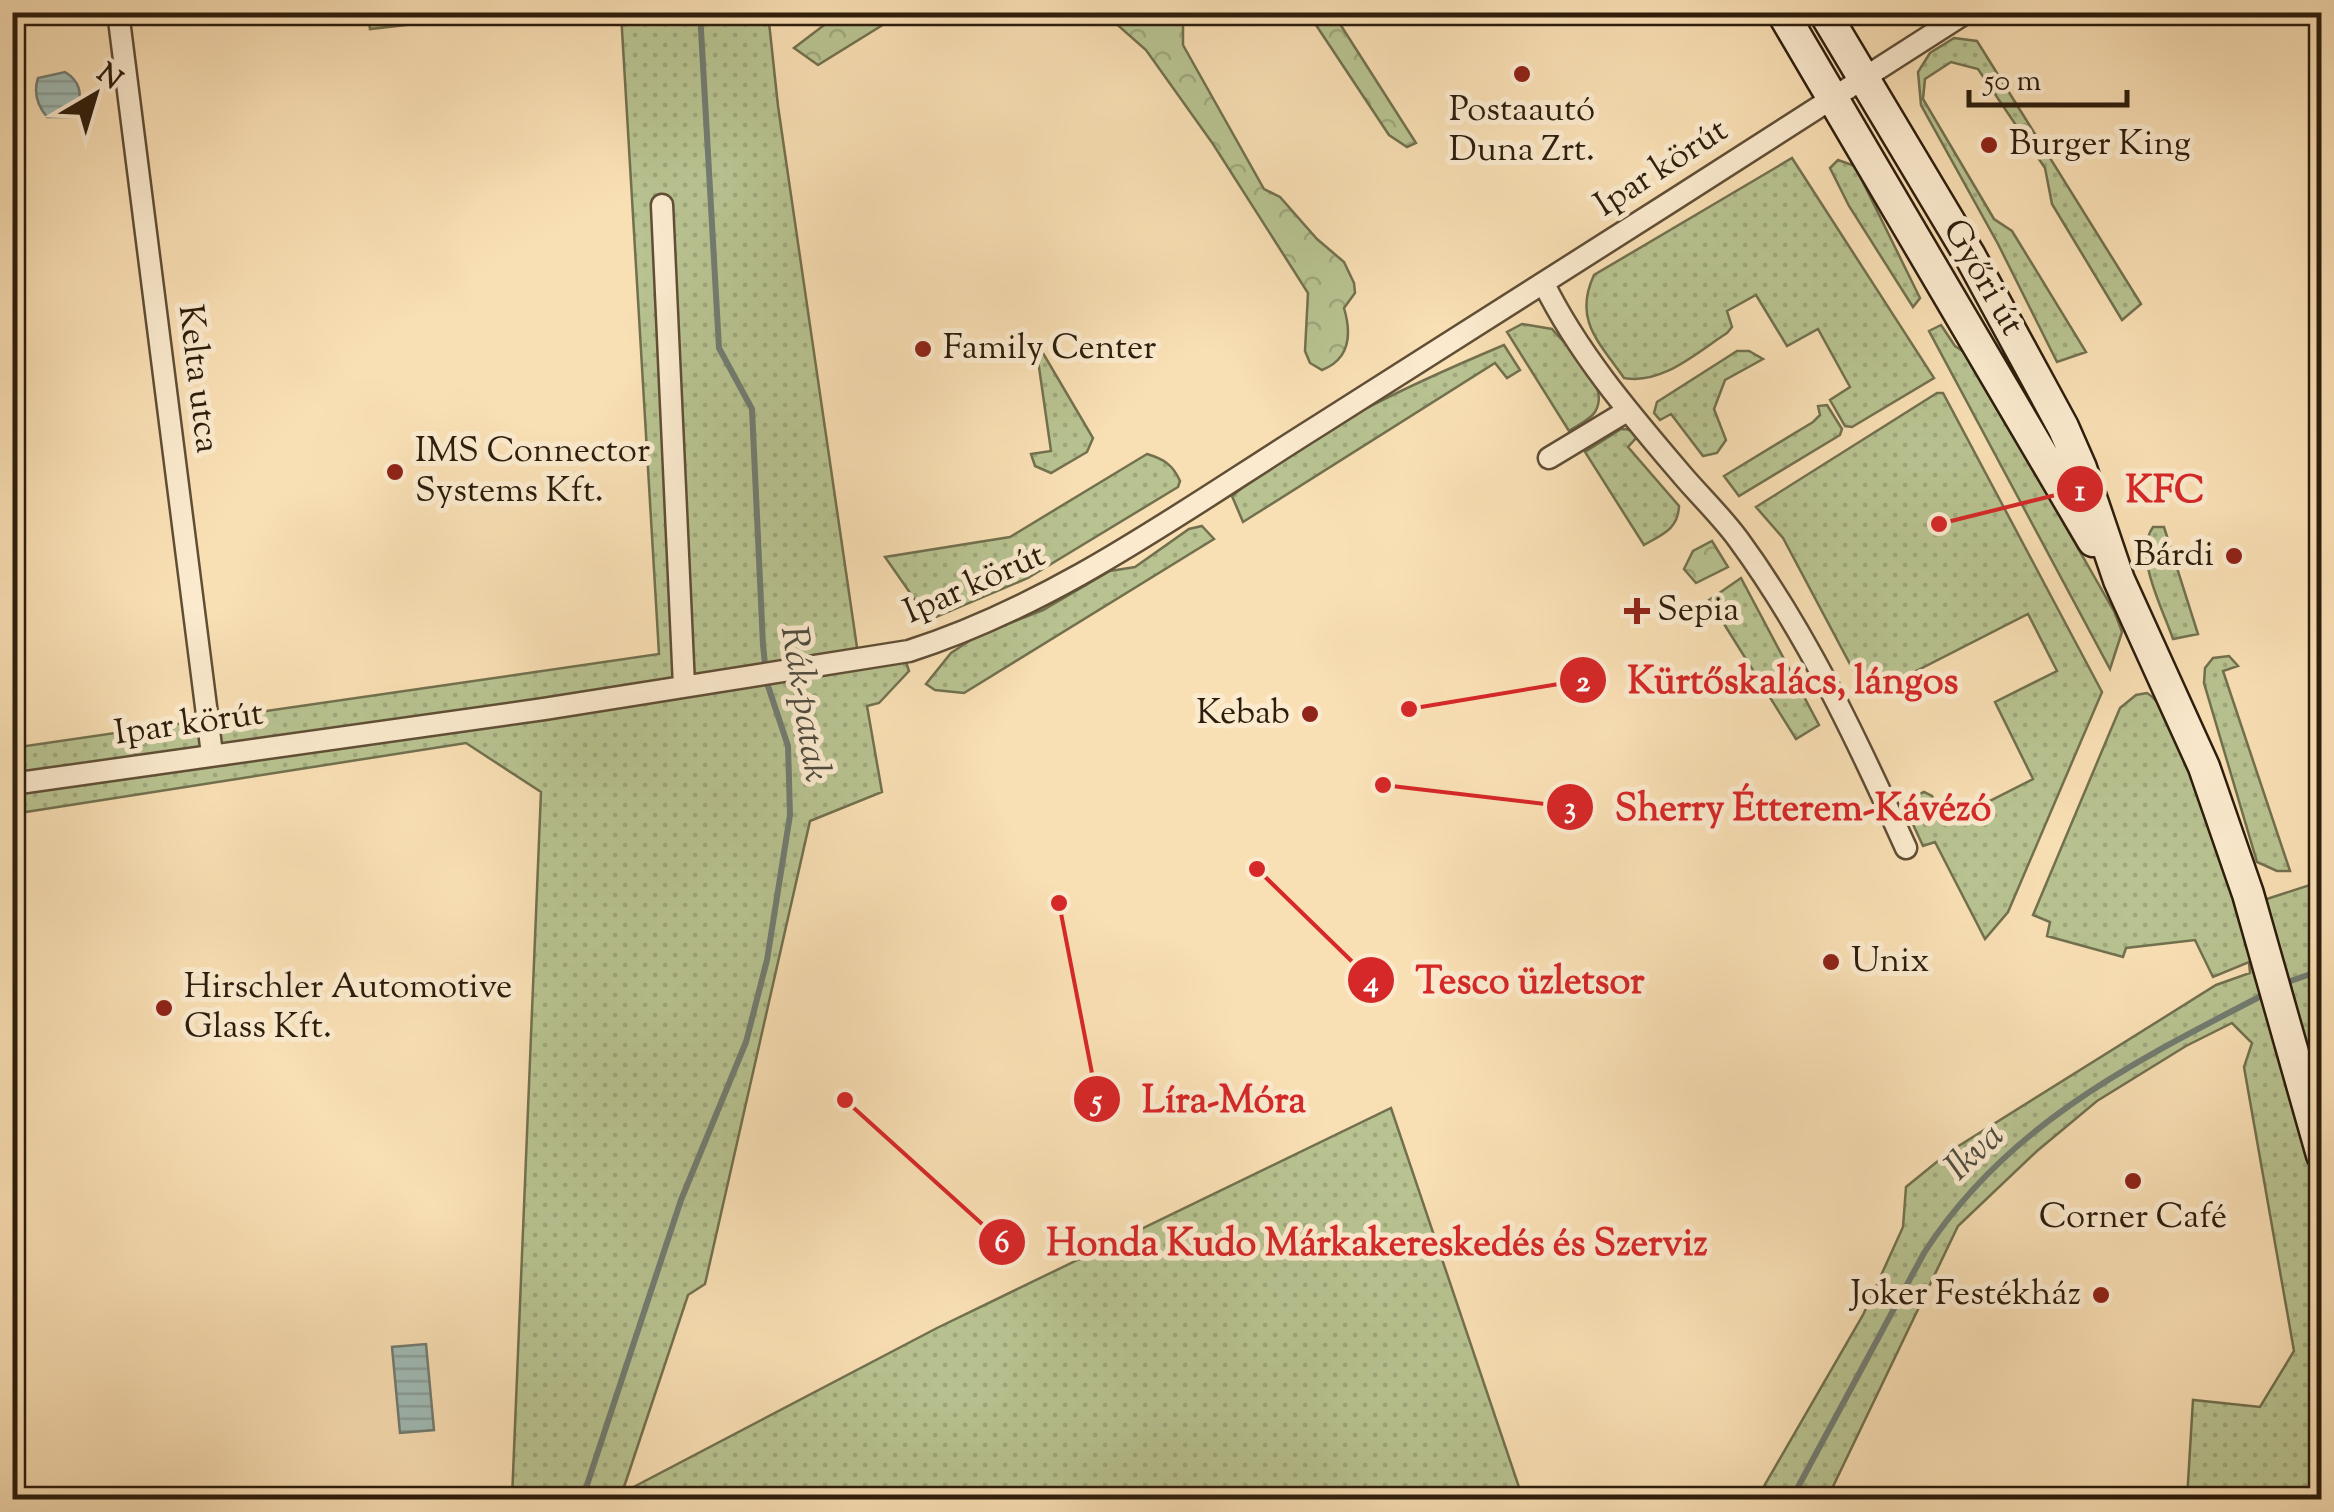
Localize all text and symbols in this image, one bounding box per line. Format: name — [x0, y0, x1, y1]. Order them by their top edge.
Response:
north arrow — [45, 45, 145, 145]
scale bar — [1969, 45, 2126, 107]
text: N — [87, 55, 130, 100]
text: 50 m — [1982, 61, 2042, 104]
marker: Postaautó Duna Zrt. — [1511, 63, 1533, 85]
place label: Postaautó Duna Zrt. — [1449, 86, 1595, 177]
street label: Ipar körút — [1585, 107, 1739, 231]
place label: Burger King — [2009, 120, 2191, 171]
marker: Burger King — [1978, 134, 2000, 156]
street label: Győri út — [1928, 210, 2036, 346]
street label: Kelta utca — [163, 302, 231, 456]
place label: Family Center — [943, 324, 1156, 375]
marker: Family Center — [912, 338, 934, 360]
place label: IMS Connector Systems Kft. — [415, 427, 650, 518]
callout: KFC — [2055, 455, 2224, 523]
marker: IMS Connector Systems Kft. — [384, 461, 406, 483]
text: KFC — [2125, 466, 2205, 520]
text: 1 — [2075, 471, 2086, 514]
street label: Ipar körút — [896, 531, 1054, 639]
place label: Bárdi — [2133, 531, 2214, 582]
marker: Bárdi — [2223, 545, 2245, 567]
place label: Sepia — [1657, 586, 1739, 637]
marker: Sepia — [1626, 600, 1648, 622]
water label: Rák-patak — [764, 622, 842, 786]
callout: Kürtőskalács, lángos — [1558, 646, 1979, 714]
text: Kürtőskalács, lángos — [1628, 657, 1958, 711]
text: 2 — [1576, 662, 1590, 705]
street label: Ipar körút — [111, 689, 267, 761]
place label: Kebab — [1196, 689, 1290, 740]
marker: Kebab — [1299, 703, 1321, 725]
callout: Sherry Étterem-Kávézó — [1545, 773, 2011, 841]
text: Sherry Étterem-Kávézó — [1615, 782, 1991, 838]
text: 3 — [1564, 788, 1576, 831]
place label: Unix — [1851, 937, 1929, 988]
callout: Tesco üzletsor — [1346, 946, 1665, 1014]
marker: Unix — [1820, 951, 1842, 973]
text: Tesco üzletsor — [1415, 957, 1645, 1011]
text: 4 — [1362, 962, 1379, 1005]
place label: Hirschler Automotive Glass Kft. — [184, 963, 512, 1054]
marker: Hirschler Automotive Glass Kft. — [153, 997, 175, 1019]
callout: Líra-Móra — [1072, 1065, 1326, 1133]
text: Líra-Móra — [1142, 1076, 1306, 1130]
text: 5 — [1090, 1081, 1103, 1124]
water label: Ikva — [1934, 1111, 2018, 1195]
marker: Corner Café — [2122, 1170, 2144, 1192]
place label: Corner Café — [2039, 1193, 2227, 1244]
callout: Honda Kudo Márkakereskedés és Szerviz — [977, 1208, 1728, 1276]
text: Honda Kudo Márkakereskedés és Szerviz — [1046, 1219, 1708, 1273]
text: 6 — [995, 1223, 1010, 1266]
place label: Joker Festékház — [1849, 1270, 2081, 1321]
marker: Joker Festékház — [2090, 1284, 2112, 1306]

